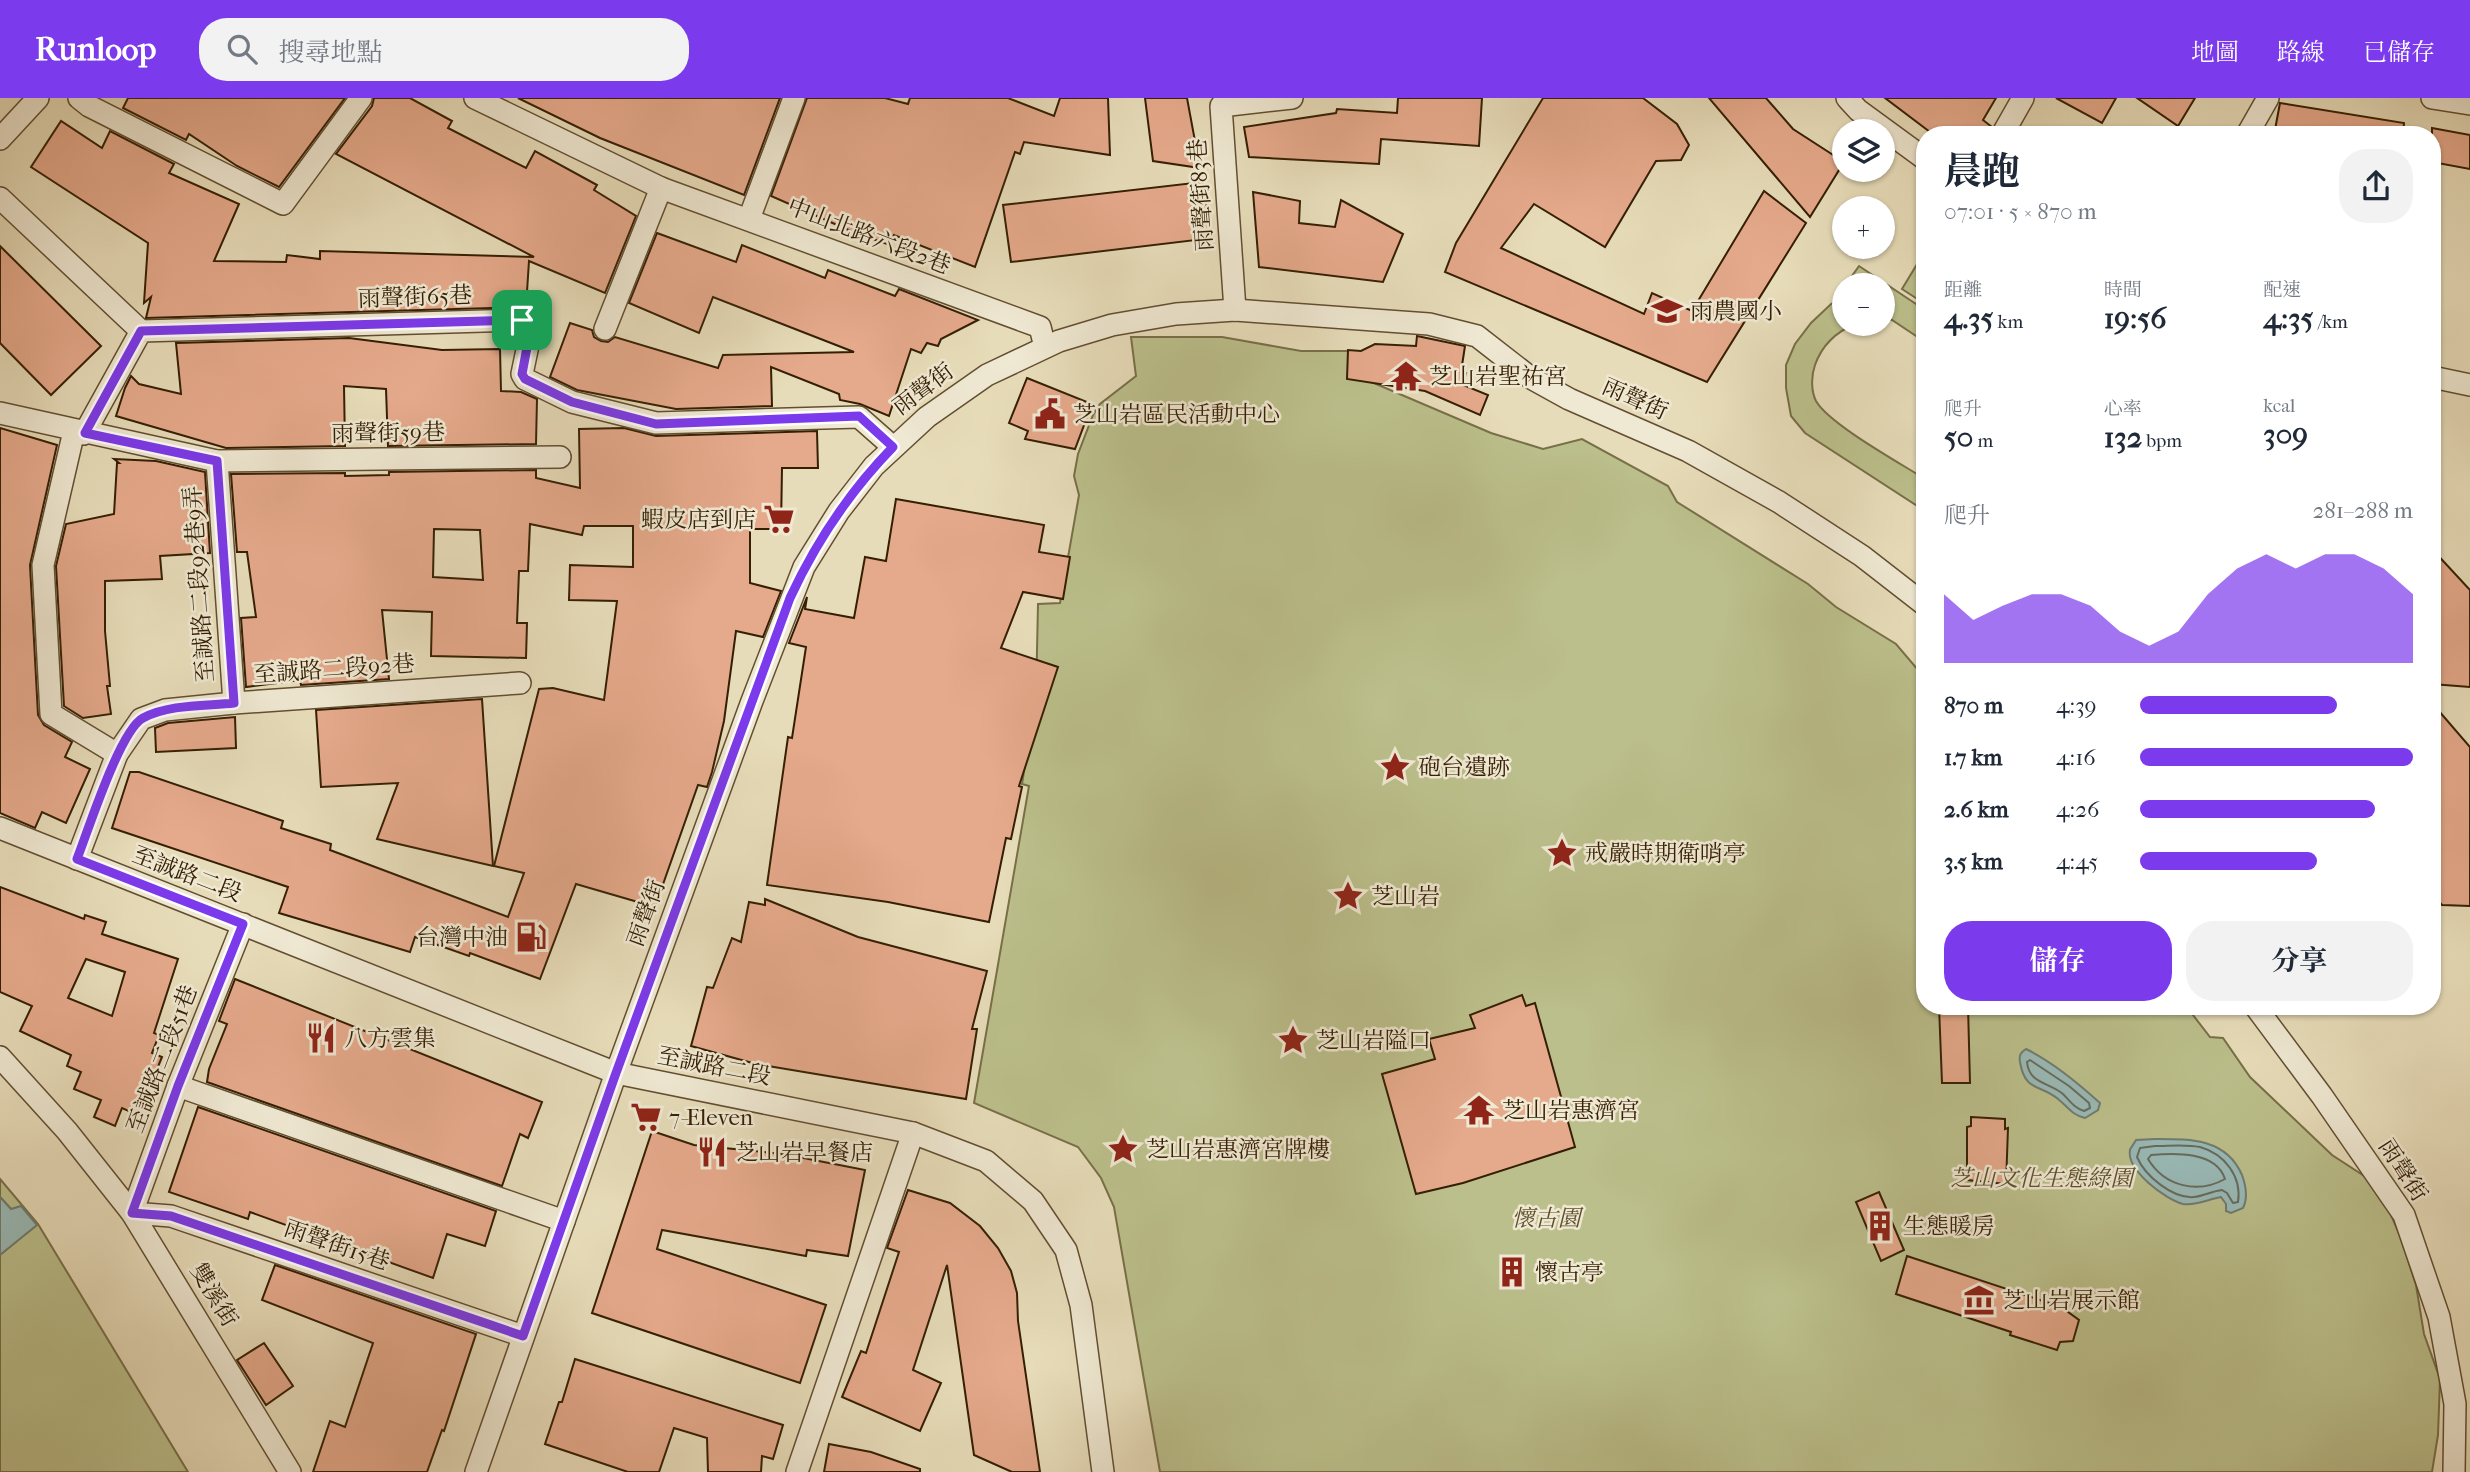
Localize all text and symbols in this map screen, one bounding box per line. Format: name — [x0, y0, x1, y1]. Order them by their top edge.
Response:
search box — [199, 18, 689, 81]
text: Runloop — [35, 30, 157, 69]
icon: search — [223, 30, 261, 68]
text: 搜尋地點 — [279, 37, 383, 68]
text: 地圖 — [2191, 38, 2239, 66]
text: 路線 — [2277, 38, 2325, 66]
text: 已儲存 — [2363, 38, 2435, 66]
map controls — [1832, 119, 1895, 336]
button: layers — [1832, 119, 1895, 182]
street label: 雨聲街83巷 — [1184, 138, 1218, 252]
text: 晨跑 — [1944, 149, 2020, 194]
button: share — [2339, 149, 2413, 223]
street label: 中山北路六段2巷 — [783, 192, 955, 280]
button: + — [1832, 196, 1895, 259]
text: 07:01 · 5 × 870 m — [1944, 198, 2097, 225]
button: − — [1832, 273, 1895, 336]
text: 距離 — [1944, 279, 1982, 301]
text: 時間 — [2104, 279, 2142, 301]
text: 配速 — [2263, 279, 2301, 301]
street label: 雨聲街65巷 — [357, 282, 473, 312]
pin — [492, 290, 552, 350]
school or university icon: 雨農國小 — [1650, 294, 1684, 328]
place label: 雨農國小 — [1690, 298, 1782, 325]
icon: arrive — [503, 301, 541, 339]
text: 4.35 — [1944, 301, 1994, 336]
text: 19:56 — [2104, 301, 2167, 336]
text: 4:35 — [2263, 301, 2314, 336]
text: km — [1994, 311, 2023, 333]
text: /km — [2314, 311, 2348, 333]
street label: 雨聲街 — [887, 357, 959, 421]
temple icon: 芝山岩聖祐宮 — [1389, 359, 1423, 393]
place label: 芝山岩聖祐宮 — [1429, 363, 1567, 390]
street label: 雨聲街 — [1598, 373, 1672, 425]
text: kcal — [2263, 395, 2295, 417]
public building icon: 芝山岩區民活動中心 — [1033, 397, 1067, 431]
text: 爬升 — [1944, 398, 1982, 420]
text: 心率 — [2104, 398, 2142, 420]
place label: 芝山岩區民活動中心 — [1073, 401, 1280, 428]
text: 309 — [2263, 417, 2308, 452]
street label: 雨聲街59巷 — [331, 419, 445, 447]
text: 50 — [1944, 420, 1973, 455]
text: 132 — [2104, 420, 2142, 455]
text: m — [1973, 430, 1993, 452]
text: bpm — [2142, 430, 2182, 452]
street label: 至誠路二段92巷9弄 — [179, 485, 219, 683]
text: 281–288 m — [2312, 497, 2413, 524]
supermarket icon: 蝦皮店到店 — [762, 502, 796, 536]
text: 爬升 — [1944, 502, 1990, 529]
place label: 蝦皮店到店 — [641, 506, 756, 533]
street label: 至誠路二段92巷 — [252, 650, 416, 688]
text: 870 m — [1944, 692, 2003, 719]
text: 4:39 — [2056, 692, 2097, 719]
text: 1.7 km — [1944, 744, 2002, 771]
text: 4:16 — [2056, 744, 2096, 771]
place icon: 砲台遺跡 — [1378, 750, 1412, 784]
place label: 砲台遺跡 — [1418, 754, 1510, 781]
text: 2.6 km — [1944, 796, 2009, 823]
text: 4:26 — [2056, 796, 2099, 823]
place icon: 戒嚴時期衛哨亭 — [1545, 836, 1579, 870]
place label: 戒嚴時期衛哨亭 — [1585, 840, 1746, 867]
street label: 至誠路二段 — [128, 841, 246, 907]
text: 3.5 km — [1944, 848, 2003, 875]
text: 4:45 — [2056, 848, 2098, 875]
street label: 雨聲街 — [622, 876, 670, 950]
place icon: 芝山岩 — [1331, 879, 1365, 913]
place label: 芝山岩 — [1371, 883, 1440, 910]
fuel station icon: 台灣中油 — [514, 920, 548, 954]
button: 儲存 — [1944, 921, 2172, 1001]
button: 分享 — [2186, 921, 2413, 1001]
place label: 台灣中油 — [416, 924, 508, 951]
street label: 至誠路二段51巷 — [121, 981, 203, 1137]
restaurant icon: 八方雲集 — [304, 1021, 338, 1055]
place icon: 芝山岩隘口 — [1276, 1023, 1310, 1057]
place label: 八方雲集 — [344, 1025, 436, 1052]
place label: 芝山岩隘口 — [1316, 1027, 1431, 1054]
street label: 至誠路二段 — [655, 1042, 773, 1090]
temple icon: 芝山岩惠濟宮 — [1462, 1093, 1496, 1127]
place label: 芝山岩惠濟宮 — [1502, 1097, 1640, 1124]
supermarket icon: 7-Eleven — [629, 1100, 663, 1134]
place label: 7-Eleven — [669, 1104, 754, 1131]
place icon: 芝山岩惠濟宮牌樓 — [1106, 1132, 1140, 1166]
street label: 雨聲街 — [2373, 1134, 2433, 1206]
restaurant icon: 芝山岩早餐店 — [695, 1135, 729, 1169]
place label: 芝山岩惠濟宮牌樓 — [1146, 1136, 1330, 1163]
place label: 芝山岩早餐店 — [735, 1139, 873, 1166]
park label: 芝山文化生態綠園 — [1949, 1165, 2137, 1192]
park label: 懷古園 — [1512, 1205, 1585, 1232]
building icon: 生態暖房 — [1863, 1209, 1897, 1243]
place label: 生態暖房 — [1903, 1213, 1995, 1240]
street label: 雨聲街15巷 — [281, 1214, 393, 1276]
building icon: 懷古亭 — [1495, 1255, 1529, 1289]
street label: 雙溪街 — [185, 1258, 243, 1332]
place label: 懷古亭 — [1535, 1259, 1604, 1286]
museum icon: 芝山岩展示館 — [1962, 1283, 1996, 1317]
place label: 芝山岩展示館 — [2002, 1287, 2140, 1314]

